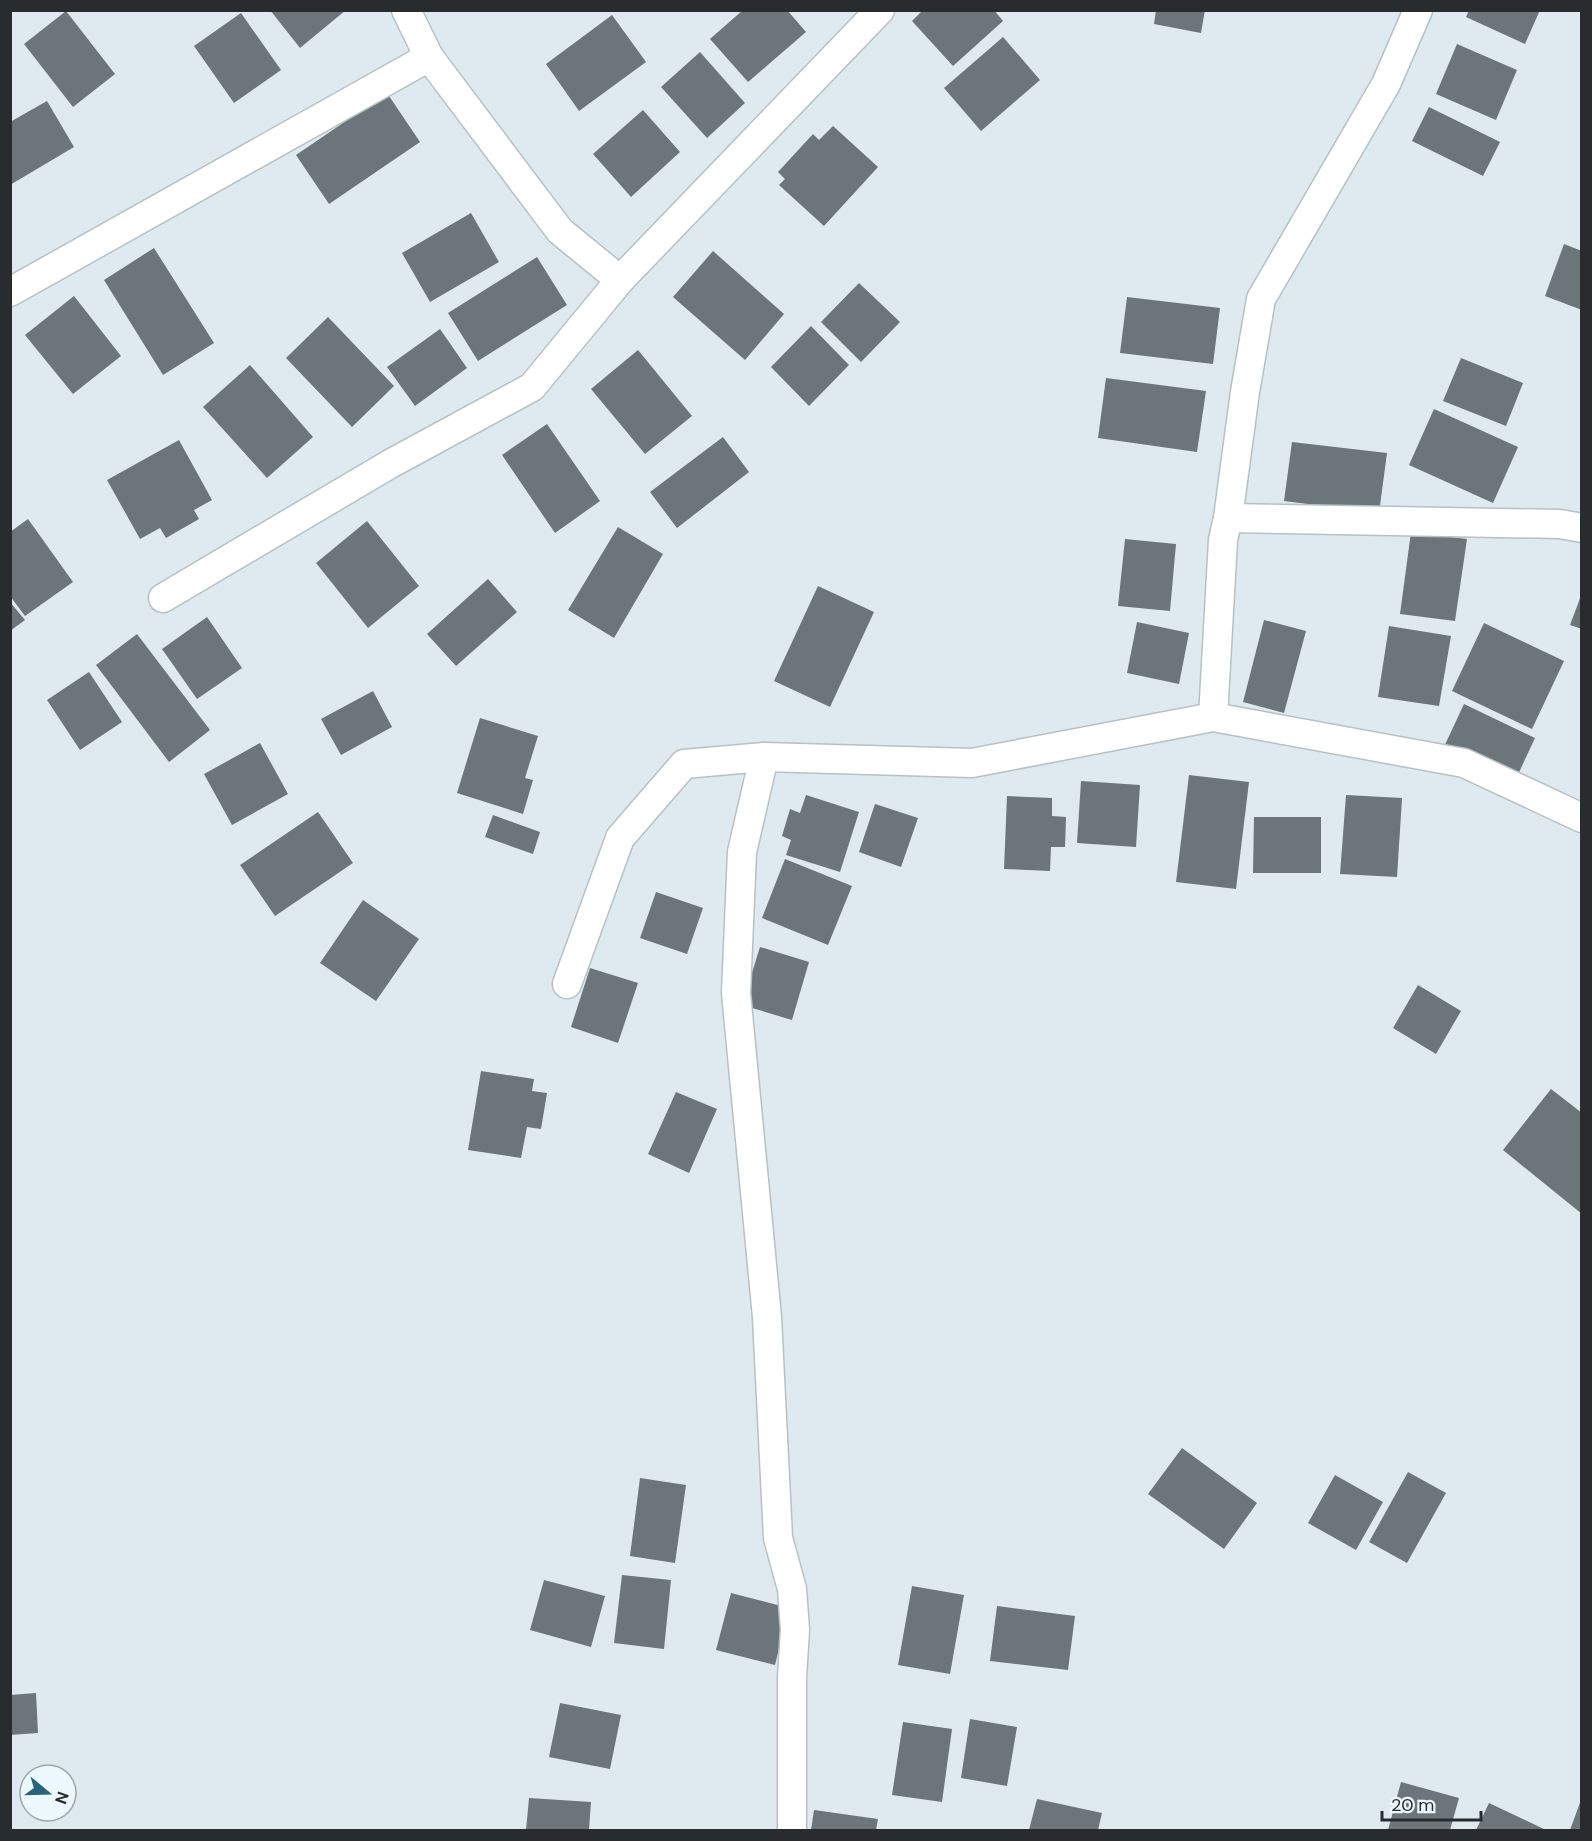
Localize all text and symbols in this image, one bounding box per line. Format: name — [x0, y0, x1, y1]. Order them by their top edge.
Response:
north arrow — [18, 1763, 78, 1823]
scale bar — [1382, 1784, 1481, 1822]
text: N — [50, 1789, 74, 1807]
text: 20 m — [1391, 1793, 1434, 1817]

